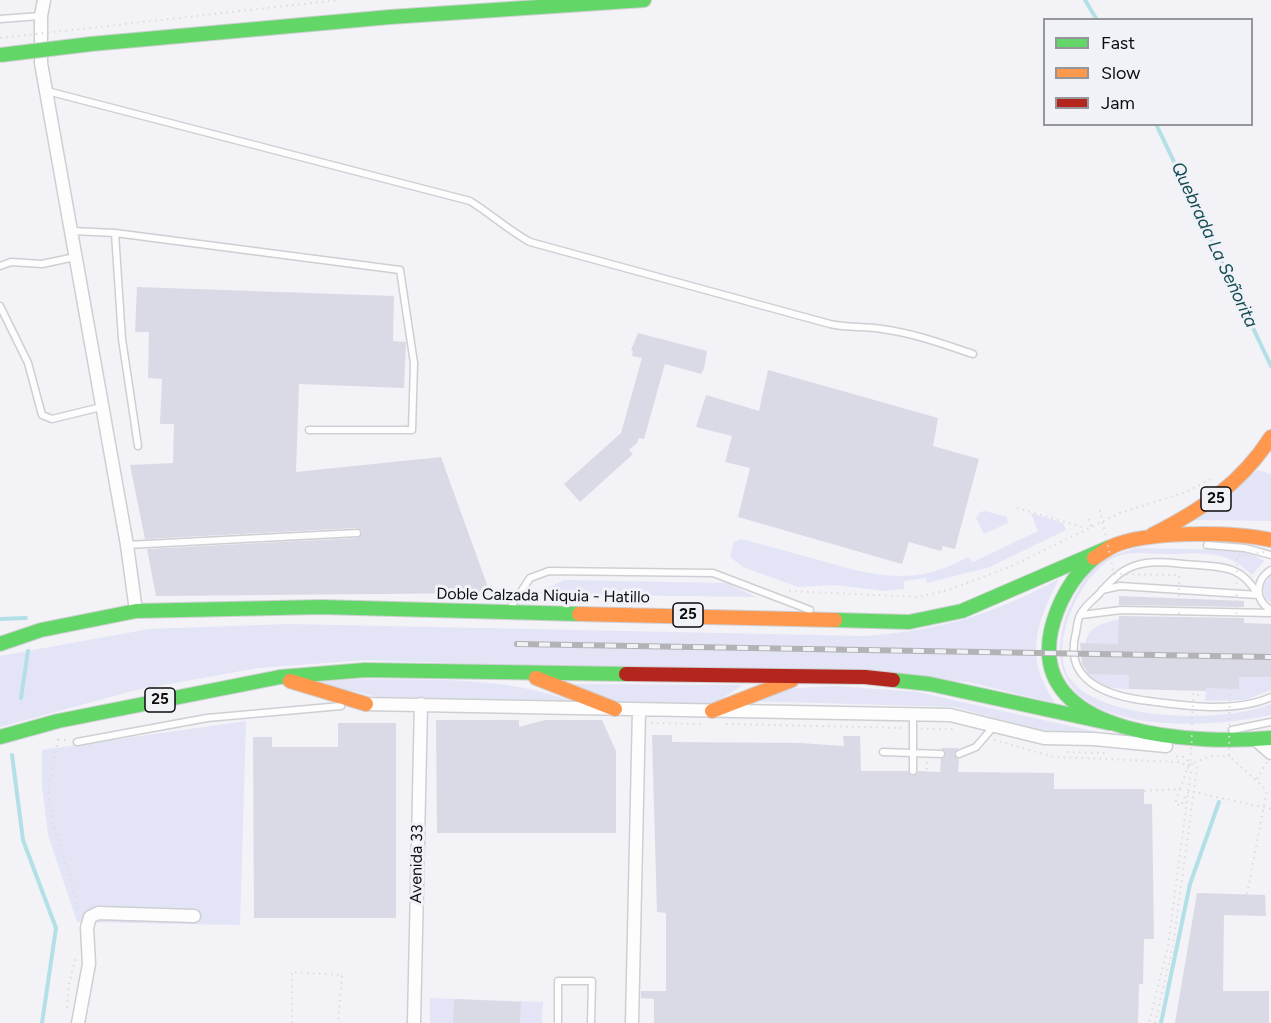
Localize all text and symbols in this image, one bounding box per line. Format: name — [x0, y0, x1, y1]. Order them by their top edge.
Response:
legend — [1043, 18, 1253, 126]
text: Fast — [1101, 32, 1135, 54]
text: Slow — [1101, 62, 1140, 84]
text: Jam — [1101, 92, 1135, 114]
water label: Quebrada La Señorita — [1166, 159, 1262, 331]
road number: 25 — [1201, 487, 1231, 511]
street label: Doble Calzada Niquia - Hatillo — [436, 585, 650, 607]
road number: 25 — [673, 603, 703, 627]
road number: 25 — [145, 688, 175, 712]
street label: Avenida 33 — [407, 824, 427, 904]

